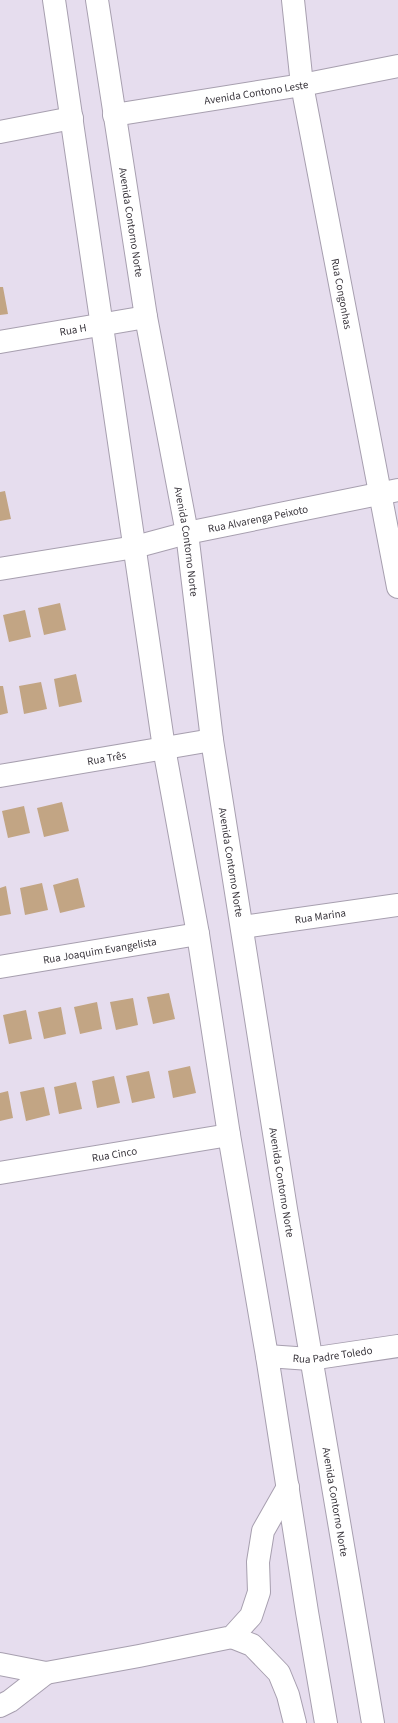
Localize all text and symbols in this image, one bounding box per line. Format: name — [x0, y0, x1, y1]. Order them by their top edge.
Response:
street label: Avenida Contono Leste — [203, 76, 310, 108]
street label: Avenida Contorno Norte — [115, 166, 147, 279]
street label: Rua Congonhas — [328, 257, 356, 331]
street label: Rua H — [58, 320, 88, 339]
street label: Avenida Contorno Norte — [171, 485, 202, 598]
street label: Rua Alvarenga Peixoto — [207, 501, 309, 536]
street label: Rua Três — [86, 747, 127, 769]
street label: Avenida Contorno Norte — [215, 806, 247, 919]
street label: Rua Marina — [294, 905, 347, 927]
street label: Rua Joaquim Evangelista — [42, 934, 157, 967]
street label: Avenida Contorno Norte — [266, 1126, 298, 1239]
street label: Rua Cinco — [91, 1143, 138, 1165]
street label: Rua Padre Toledo — [292, 1342, 374, 1367]
street label: Avenida Contorno Norte — [319, 1446, 352, 1558]

